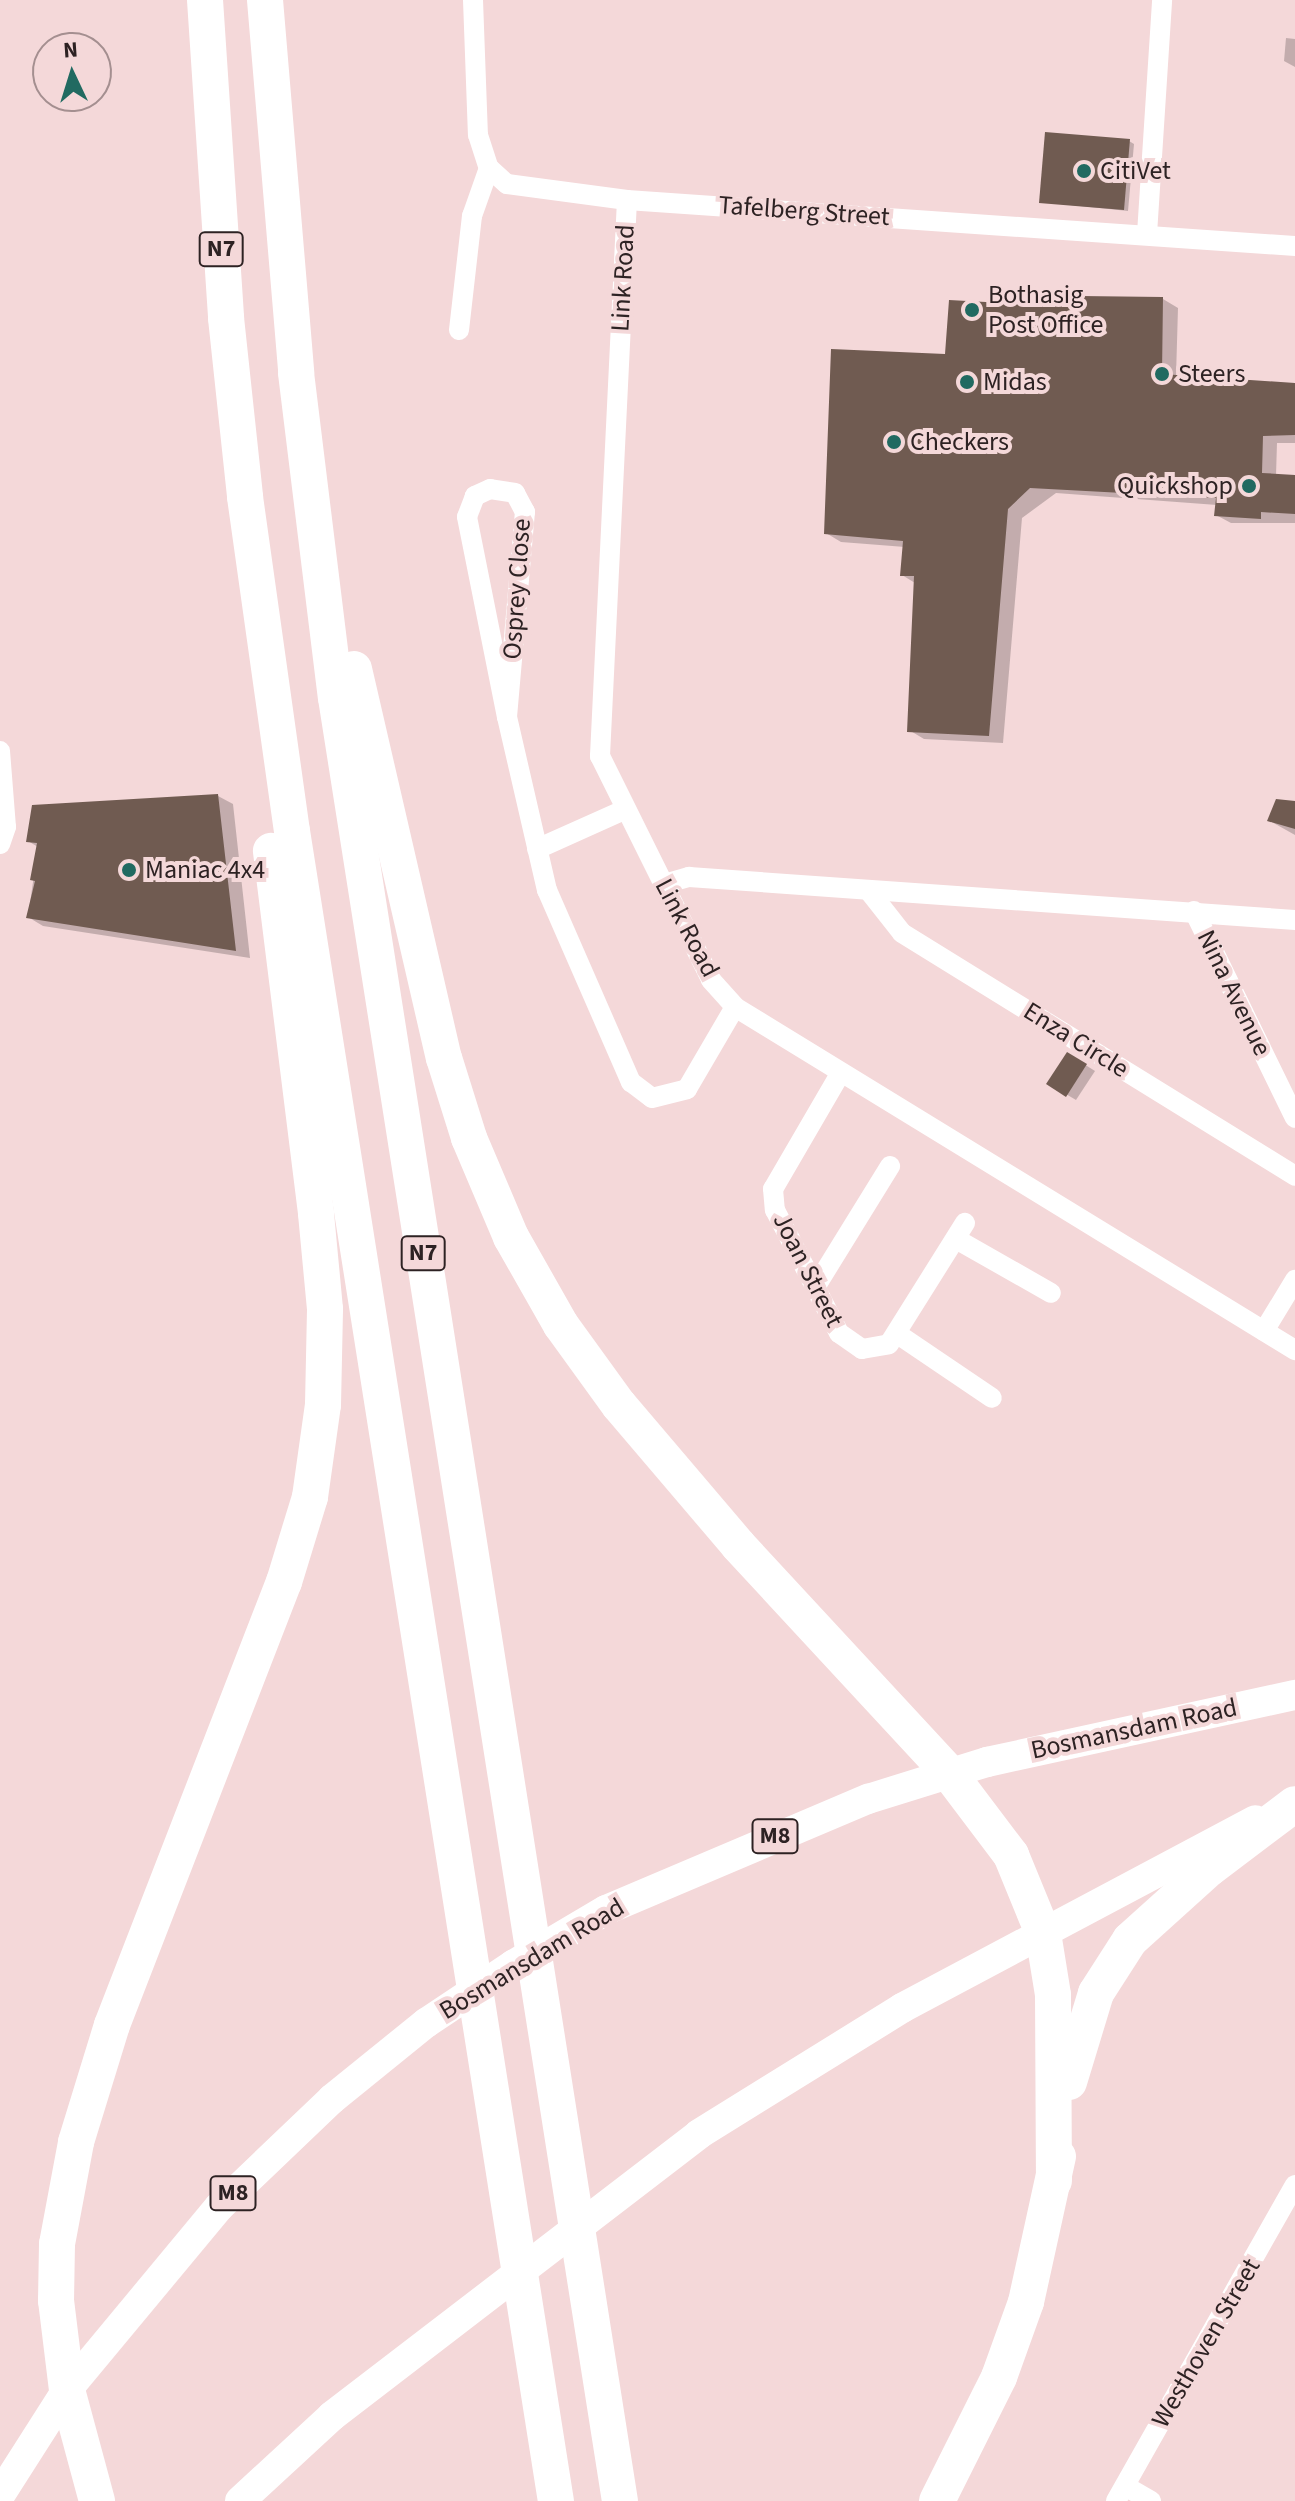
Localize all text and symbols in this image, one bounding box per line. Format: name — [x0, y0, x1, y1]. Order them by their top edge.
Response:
north arrow — [32, 32, 112, 112]
text: N — [62, 34, 79, 67]
place label: CitiVet — [1100, 155, 1171, 187]
marker: CitiVet — [1075, 162, 1093, 180]
street label: Tafelberg Street — [717, 189, 891, 233]
street label: Link Road — [605, 224, 641, 332]
road number: N7 — [197, 229, 245, 269]
place label: Bothasig Post Office — [988, 279, 1103, 340]
marker: Bothasig Post Office — [963, 301, 981, 319]
place label: Steers — [1178, 358, 1245, 390]
marker: Steers — [1153, 365, 1171, 383]
place label: Midas — [983, 366, 1047, 398]
marker: Midas — [958, 373, 976, 391]
place label: Checkers — [910, 426, 1009, 458]
marker: Checkers — [885, 433, 903, 451]
place label: Quickshop — [1117, 470, 1233, 502]
marker: Quickshop — [1240, 477, 1258, 495]
street label: Osprey Close — [497, 518, 537, 660]
place label: Maniac 4x4 — [145, 854, 265, 886]
marker: Maniac 4x4 — [120, 861, 138, 879]
street label: Link Road — [648, 873, 726, 983]
street label: Nina Avenue — [1190, 925, 1278, 1061]
street label: Enza Circle — [1018, 995, 1134, 1085]
street label: Joan Street — [766, 1208, 850, 1332]
road number: N7 — [399, 1233, 447, 1273]
street label: Bosmansdam Road — [1028, 1692, 1240, 1766]
road number: M8 — [751, 1816, 799, 1856]
street label: Bosmansdam Road — [434, 1892, 630, 2026]
road number: M8 — [209, 2173, 257, 2213]
street label: Westhoven Street — [1145, 2253, 1267, 2433]

